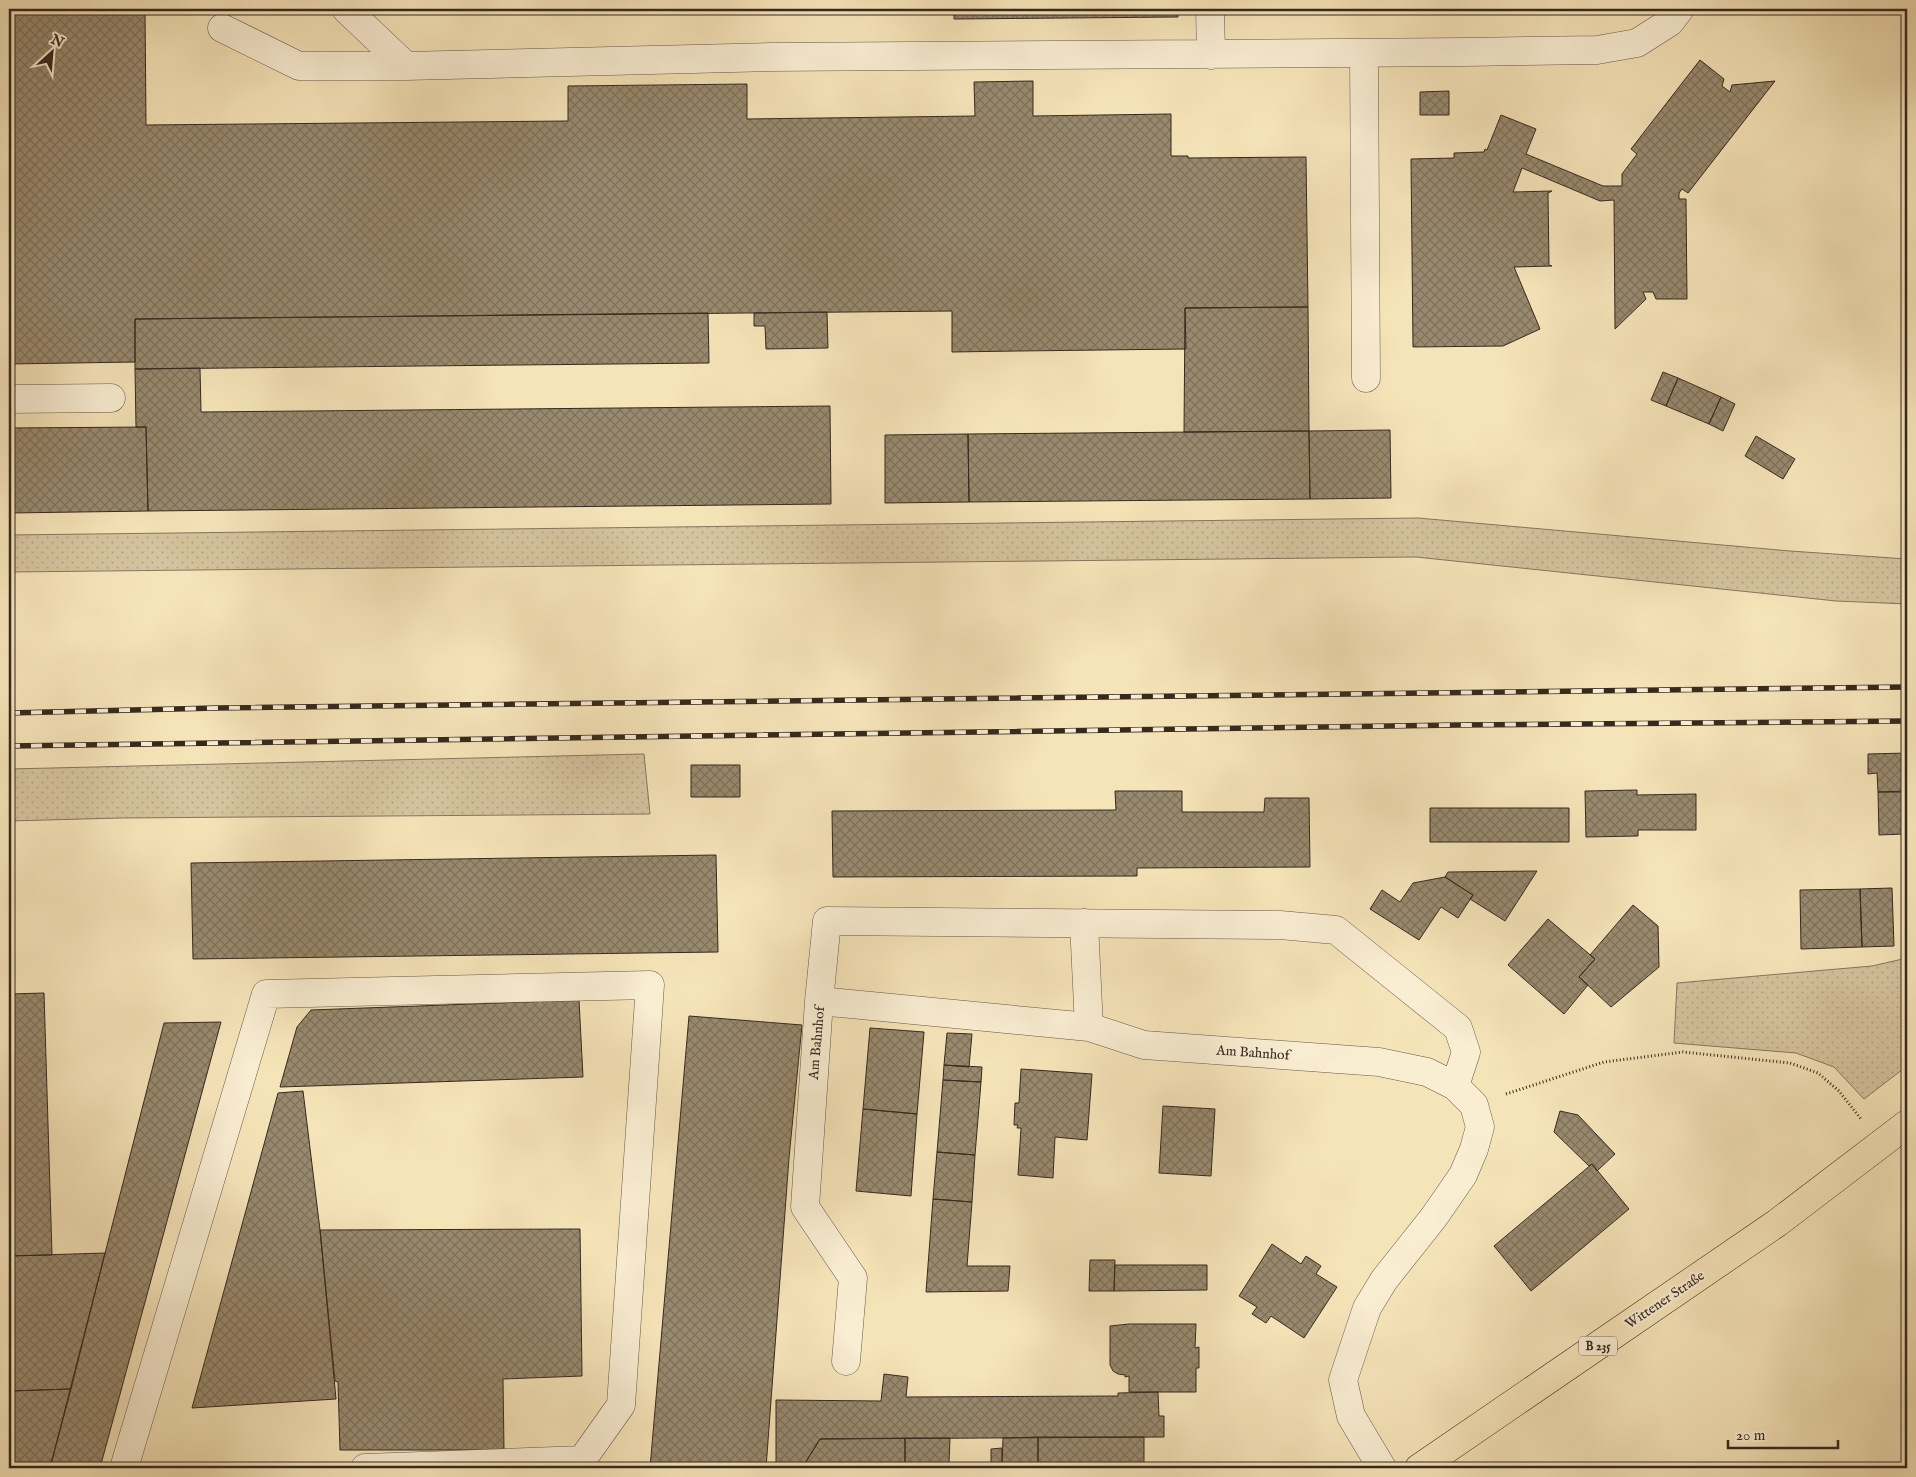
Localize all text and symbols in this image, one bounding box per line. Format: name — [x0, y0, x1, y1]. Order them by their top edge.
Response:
north arrow — [28, 28, 78, 78]
text: N — [47, 30, 67, 52]
street label: Am Bahnhof — [805, 1003, 829, 1081]
street label: Am Bahnhof — [1215, 1041, 1293, 1065]
street label: Wittener Straße — [1622, 1266, 1709, 1333]
road number: B 235 — [1579, 1336, 1617, 1355]
scale bar — [1728, 1417, 1838, 1449]
text: 20 m — [1736, 1426, 1766, 1445]

